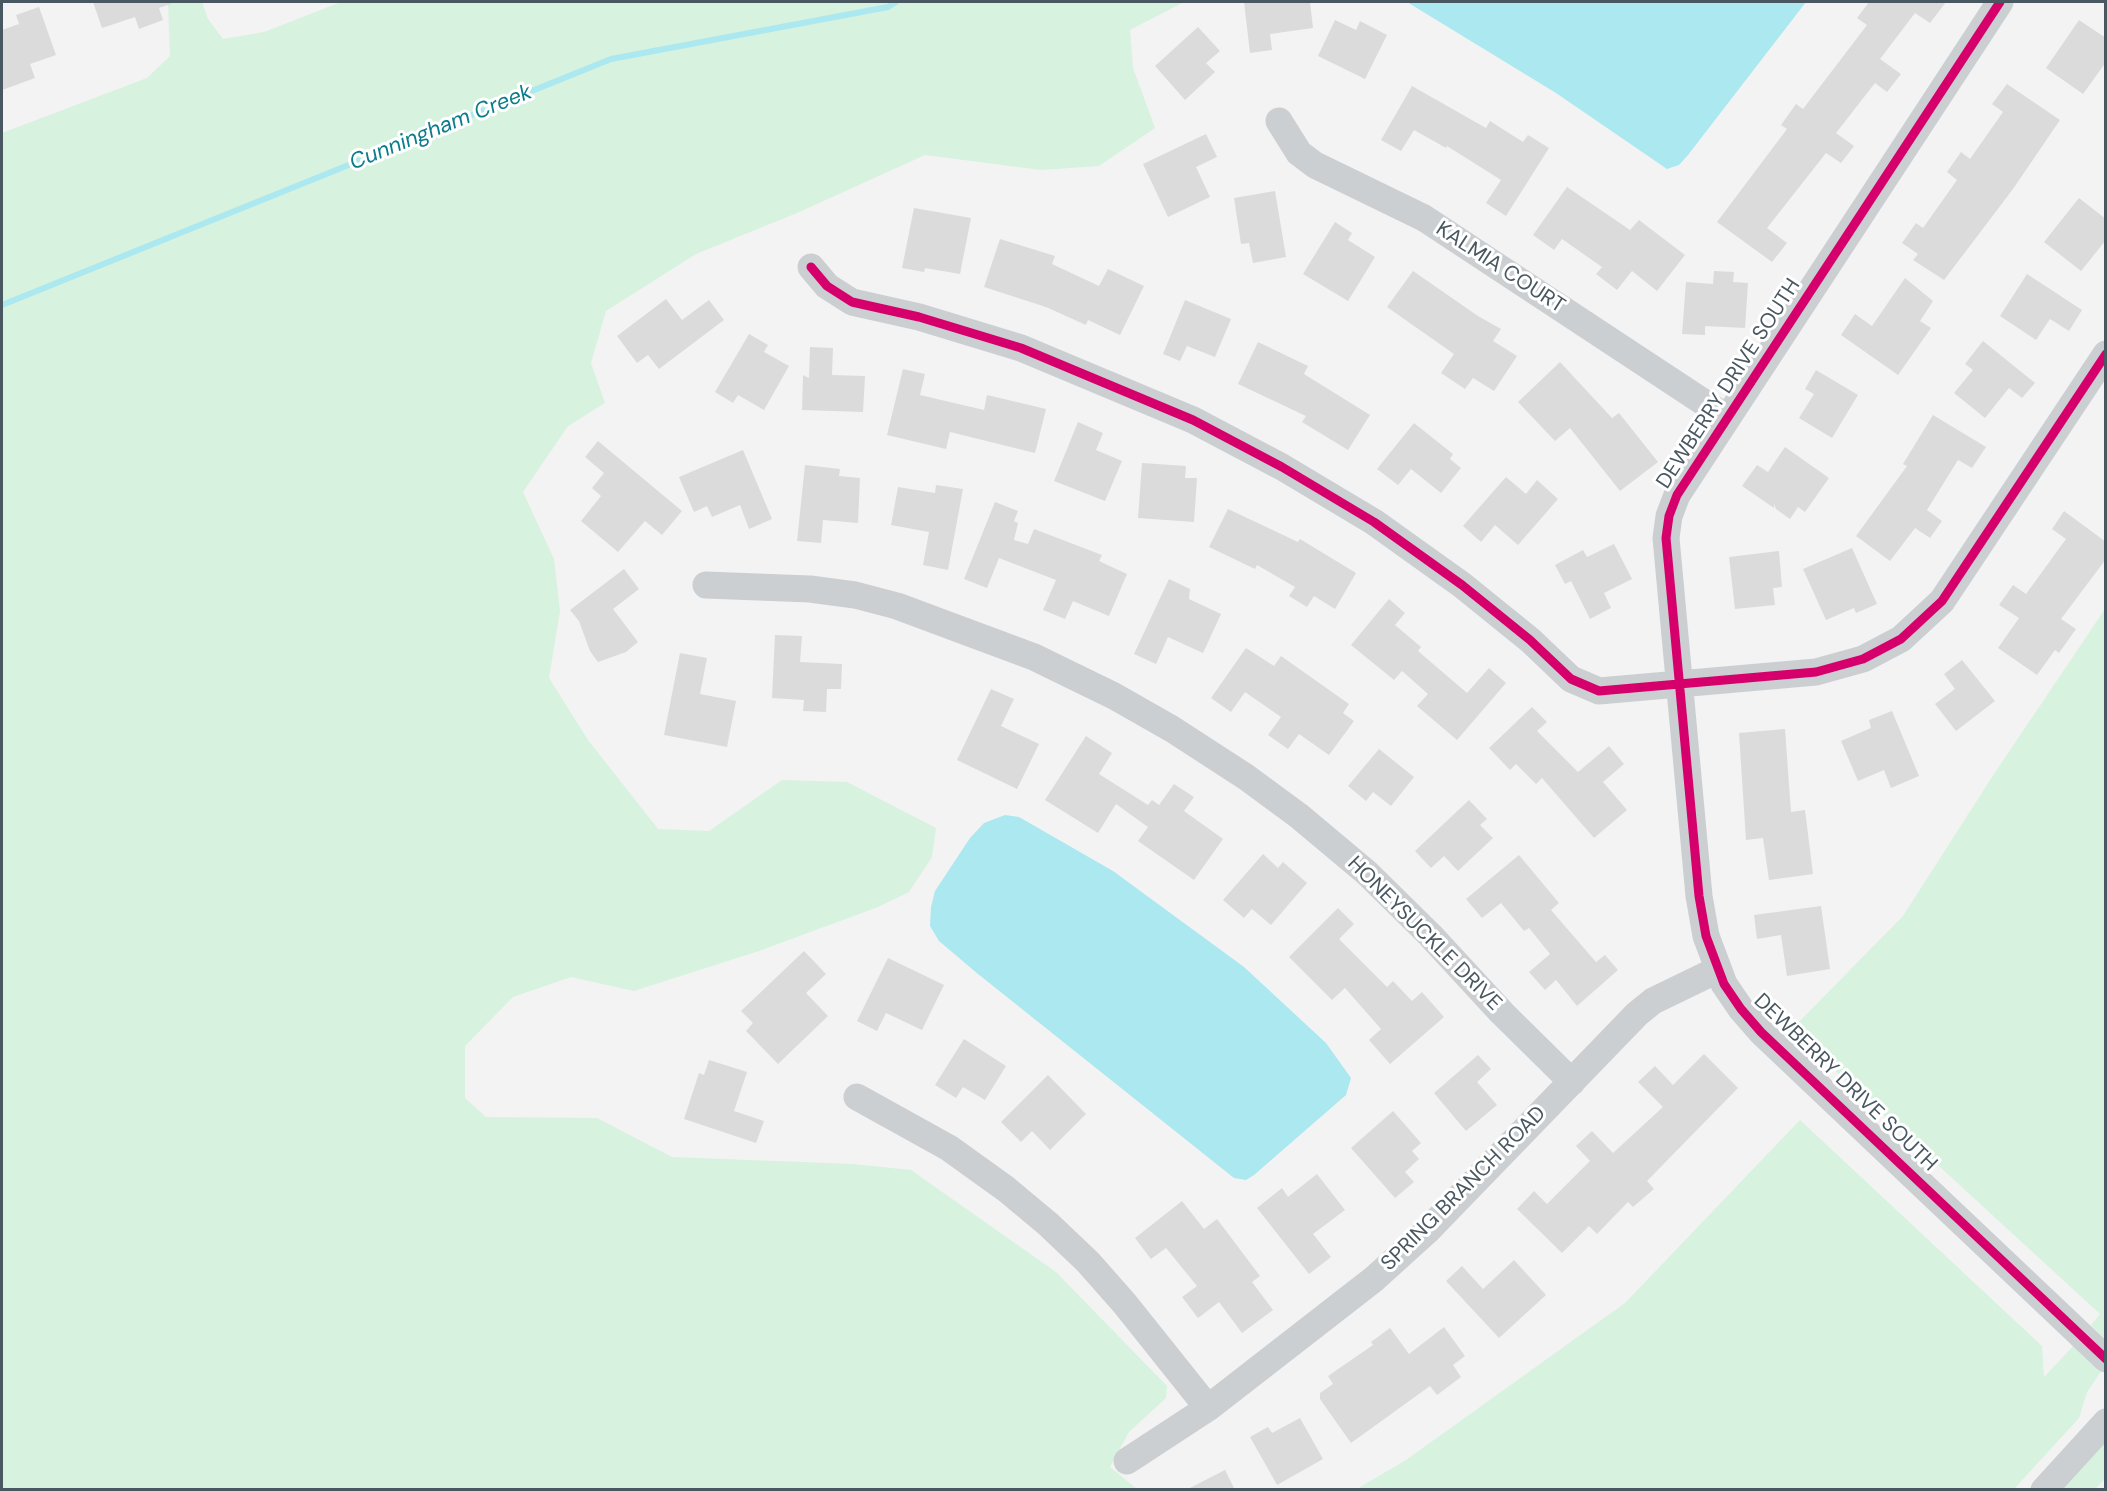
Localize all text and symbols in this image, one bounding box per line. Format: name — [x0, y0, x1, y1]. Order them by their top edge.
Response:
water label: Cunningham Creek — [346, 79, 536, 177]
street label: KALMIA COURT — [1431, 217, 1569, 319]
street label: DEWBERRY DRIVE SOUTH — [1652, 274, 1806, 494]
street label: HONEYSUCKLE DRIVE — [1342, 852, 1506, 1016]
street label: DEWBERRY DRIVE SOUTH — [1748, 989, 1942, 1177]
street label: SPRING BRANCH ROAD — [1376, 1101, 1552, 1277]

